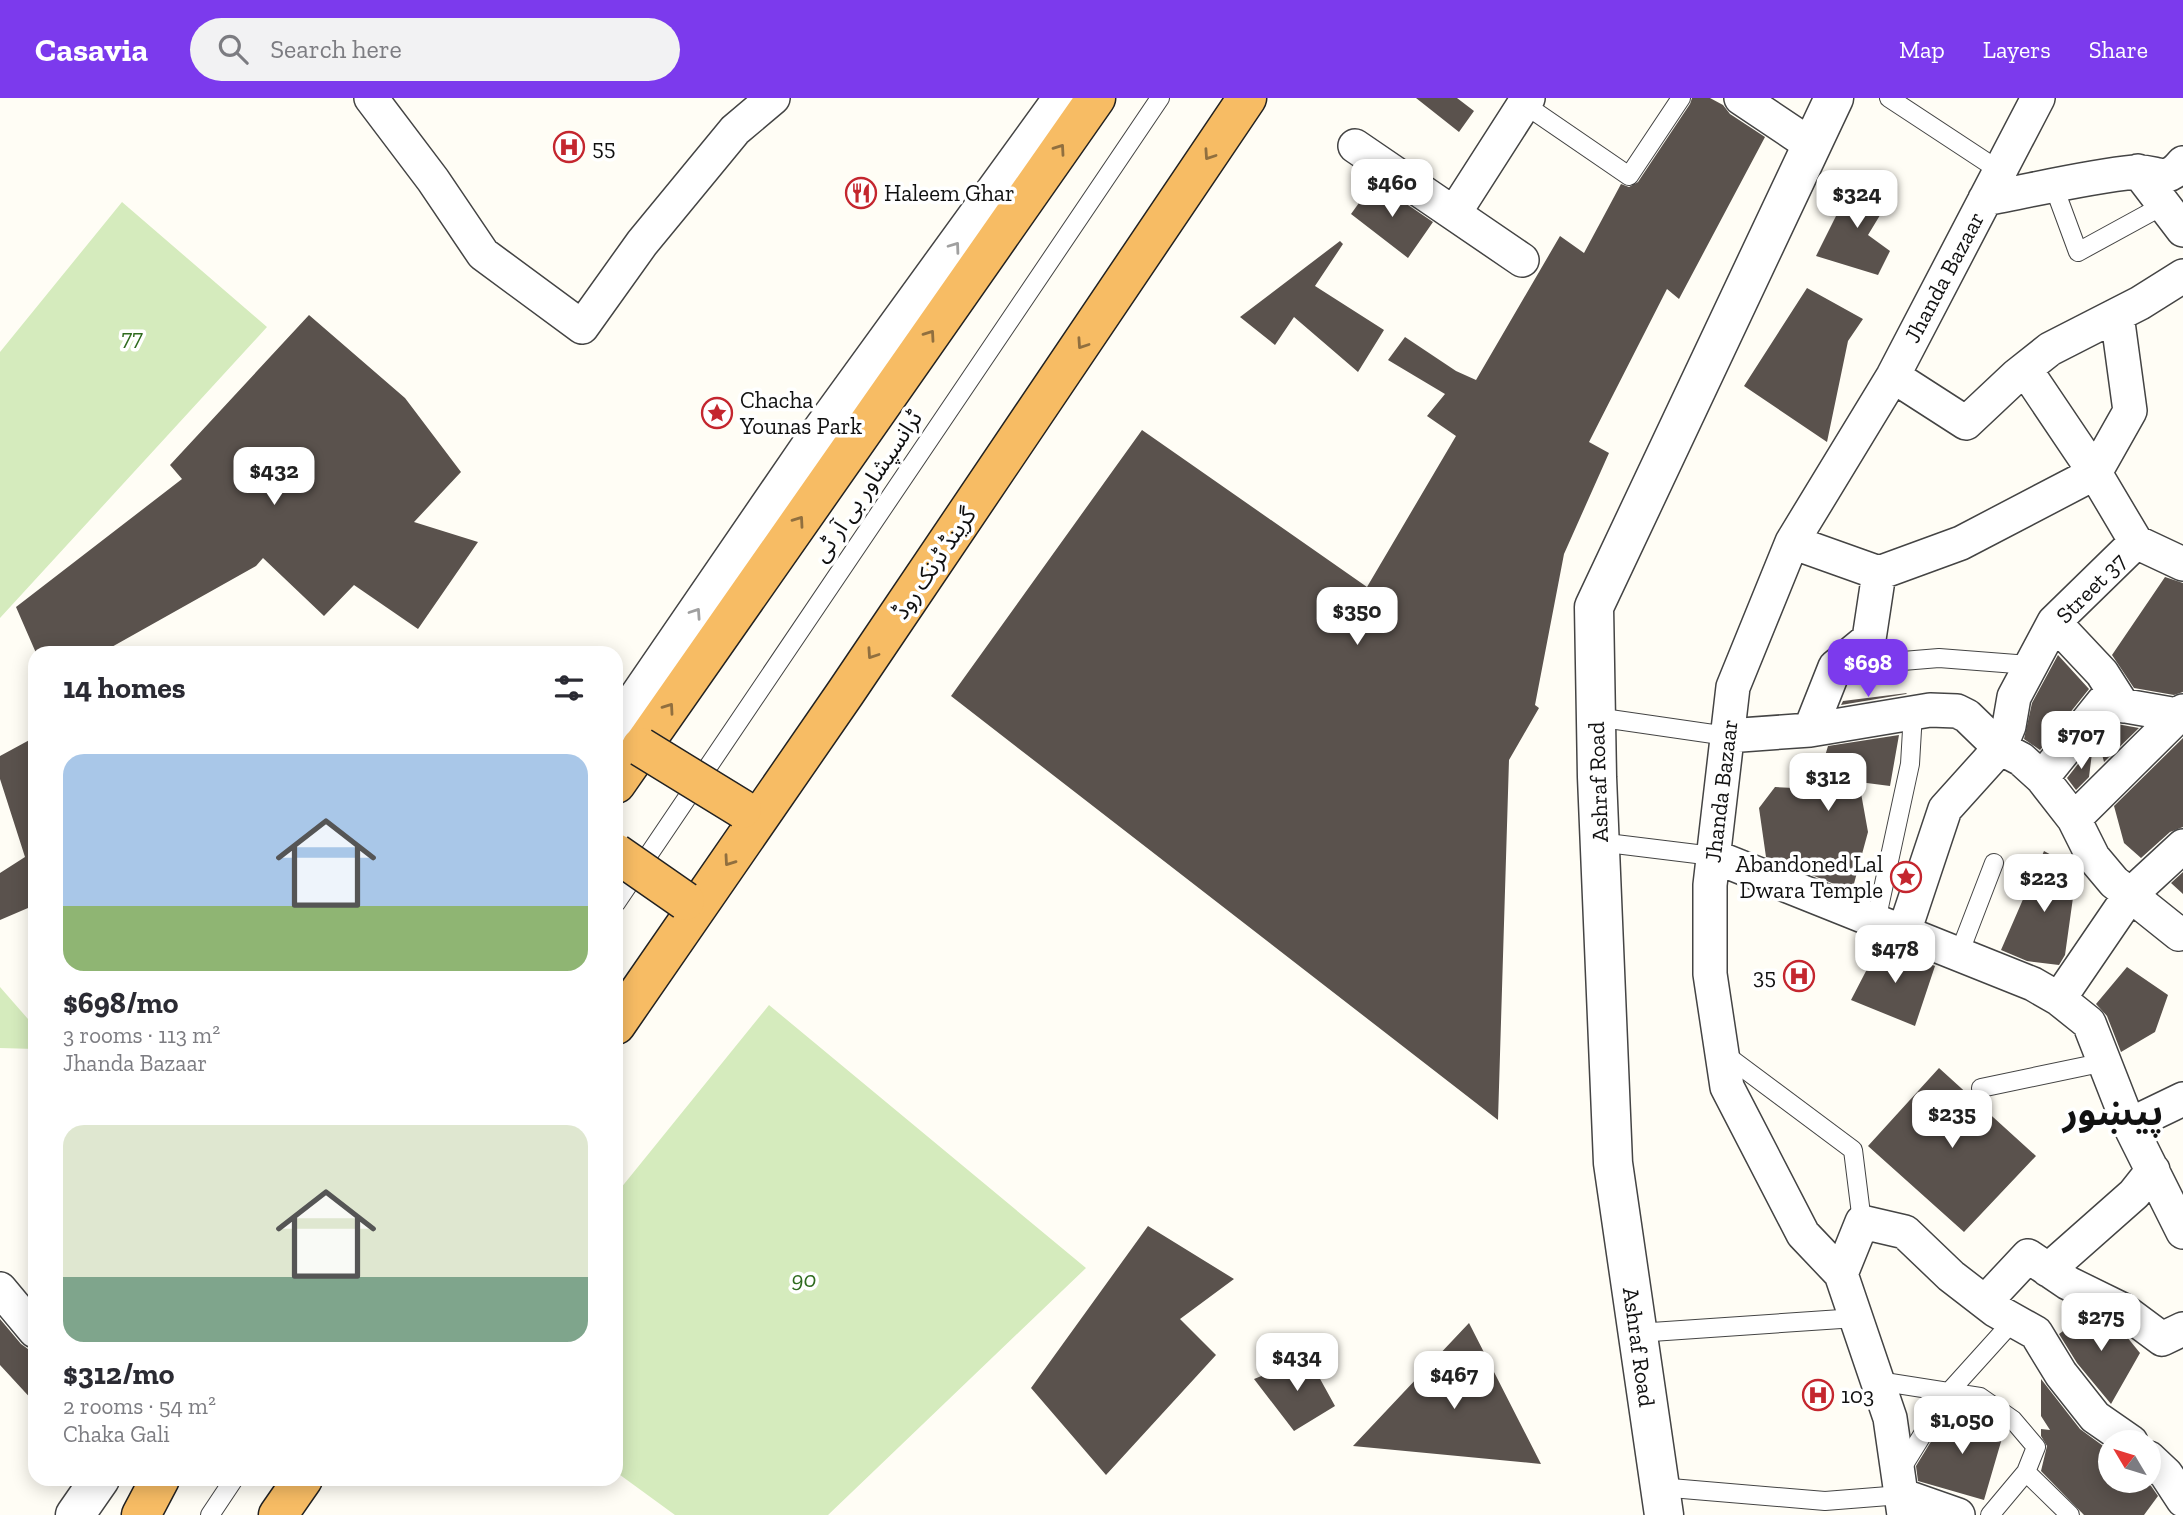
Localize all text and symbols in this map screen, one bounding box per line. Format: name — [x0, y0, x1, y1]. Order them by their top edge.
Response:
search box — [190, 18, 680, 81]
text: Casavia — [35, 30, 148, 69]
icon: search — [214, 30, 252, 68]
text: Search here — [270, 33, 402, 65]
text: Map — [1899, 35, 1945, 64]
text: Layers — [1983, 35, 2051, 64]
text: Share — [2089, 35, 2148, 64]
hospital icon: 55 — [552, 130, 586, 164]
place label: 55 — [592, 133, 616, 161]
one-way arrow — [1052, 144, 1064, 157]
one-way arrow — [1205, 147, 1217, 160]
pin: $460 — [1351, 159, 1433, 219]
text: $460 — [1367, 168, 1417, 196]
pin: $324 — [1816, 170, 1898, 230]
restaurant icon: Haleem Ghar — [844, 176, 878, 210]
place label: Haleem Ghar — [884, 179, 1015, 207]
text: $324 — [1832, 179, 1882, 207]
street label: Jhanda Bazaar — [1898, 207, 1990, 347]
one-way arrow — [947, 242, 959, 255]
park label: 77 — [121, 323, 143, 351]
one-way arrow — [922, 330, 934, 343]
one-way arrow — [1078, 336, 1091, 349]
place label: Chacha Younas Park — [739, 386, 862, 440]
place icon: Chacha Younas Park — [700, 396, 734, 430]
street label: ٹرانسپشاور بی آر ٹی — [806, 405, 929, 568]
pin: $432 — [233, 448, 315, 507]
text: $432 — [249, 456, 299, 484]
street label: گرینڈ ٹرنک روڈ — [886, 501, 982, 624]
one-way arrow — [791, 516, 803, 529]
street label: Street 37 — [2050, 547, 2132, 629]
pin: $350 — [1316, 588, 1398, 647]
text: $350 — [1333, 596, 1381, 624]
one-way arrow — [688, 608, 700, 621]
pin: $698 — [1827, 640, 1909, 699]
one-way arrow — [867, 646, 880, 659]
text: $698 — [1844, 648, 1892, 676]
icon: filters — [550, 669, 588, 707]
text: 14 homes — [63, 670, 186, 706]
one-way arrow — [661, 703, 673, 716]
pin: $707 — [2040, 712, 2122, 771]
street label: Jhanda Bazaar — [1698, 718, 1744, 864]
text: $707 — [2057, 720, 2105, 748]
street label: Ashraf Road — [1582, 721, 1614, 843]
pin: $312 — [1787, 754, 1869, 813]
text: $312 — [1805, 762, 1851, 790]
icon: home — [263, 800, 389, 926]
place label: Abandoned Lal Dwara Temple — [1736, 850, 1883, 904]
one-way arrow — [725, 853, 737, 866]
pin: $223 — [2003, 854, 2085, 914]
place icon: Abandoned Lal Dwara Temple — [1889, 860, 1923, 894]
text: $223 — [2020, 863, 2068, 891]
pin: $478 — [1854, 926, 1936, 985]
text: $478 — [1871, 934, 1919, 962]
hospital icon: 35 — [1782, 959, 1816, 993]
place label: 35 — [1753, 962, 1776, 990]
text: $698/mo — [63, 985, 178, 1021]
text: 3 rooms · 113 m² — [63, 1021, 220, 1049]
text: Jhanda Bazaar — [63, 1049, 207, 1077]
pin: $235 — [1911, 1090, 1993, 1150]
district label: پيښور — [2061, 1090, 2163, 1138]
text: $235 — [1928, 1099, 1976, 1127]
icon: home — [263, 1171, 389, 1297]
park label: 90 — [791, 1265, 817, 1293]
street label: Ashraf Road — [1617, 1285, 1661, 1409]
pin: $275 — [2060, 1294, 2142, 1353]
text: $275 — [2077, 1302, 2125, 1330]
pin: $434 — [1256, 1334, 1338, 1393]
text: $434 — [1272, 1342, 1322, 1370]
pin: $467 — [1413, 1352, 1495, 1411]
text: $312/mo — [63, 1356, 174, 1392]
text: $467 — [1430, 1360, 1478, 1388]
hospital icon: 103 — [1801, 1378, 1835, 1412]
place label: 103 — [1841, 1381, 1874, 1409]
text: 2 rooms · 54 m² — [63, 1392, 216, 1420]
pin: $1,050 — [1905, 1396, 2019, 1456]
text: $1,050 — [1930, 1405, 1994, 1433]
text: Chaka Gali — [63, 1420, 170, 1448]
north arrow — [2098, 1430, 2161, 1493]
map controls — [2098, 1430, 2161, 1493]

